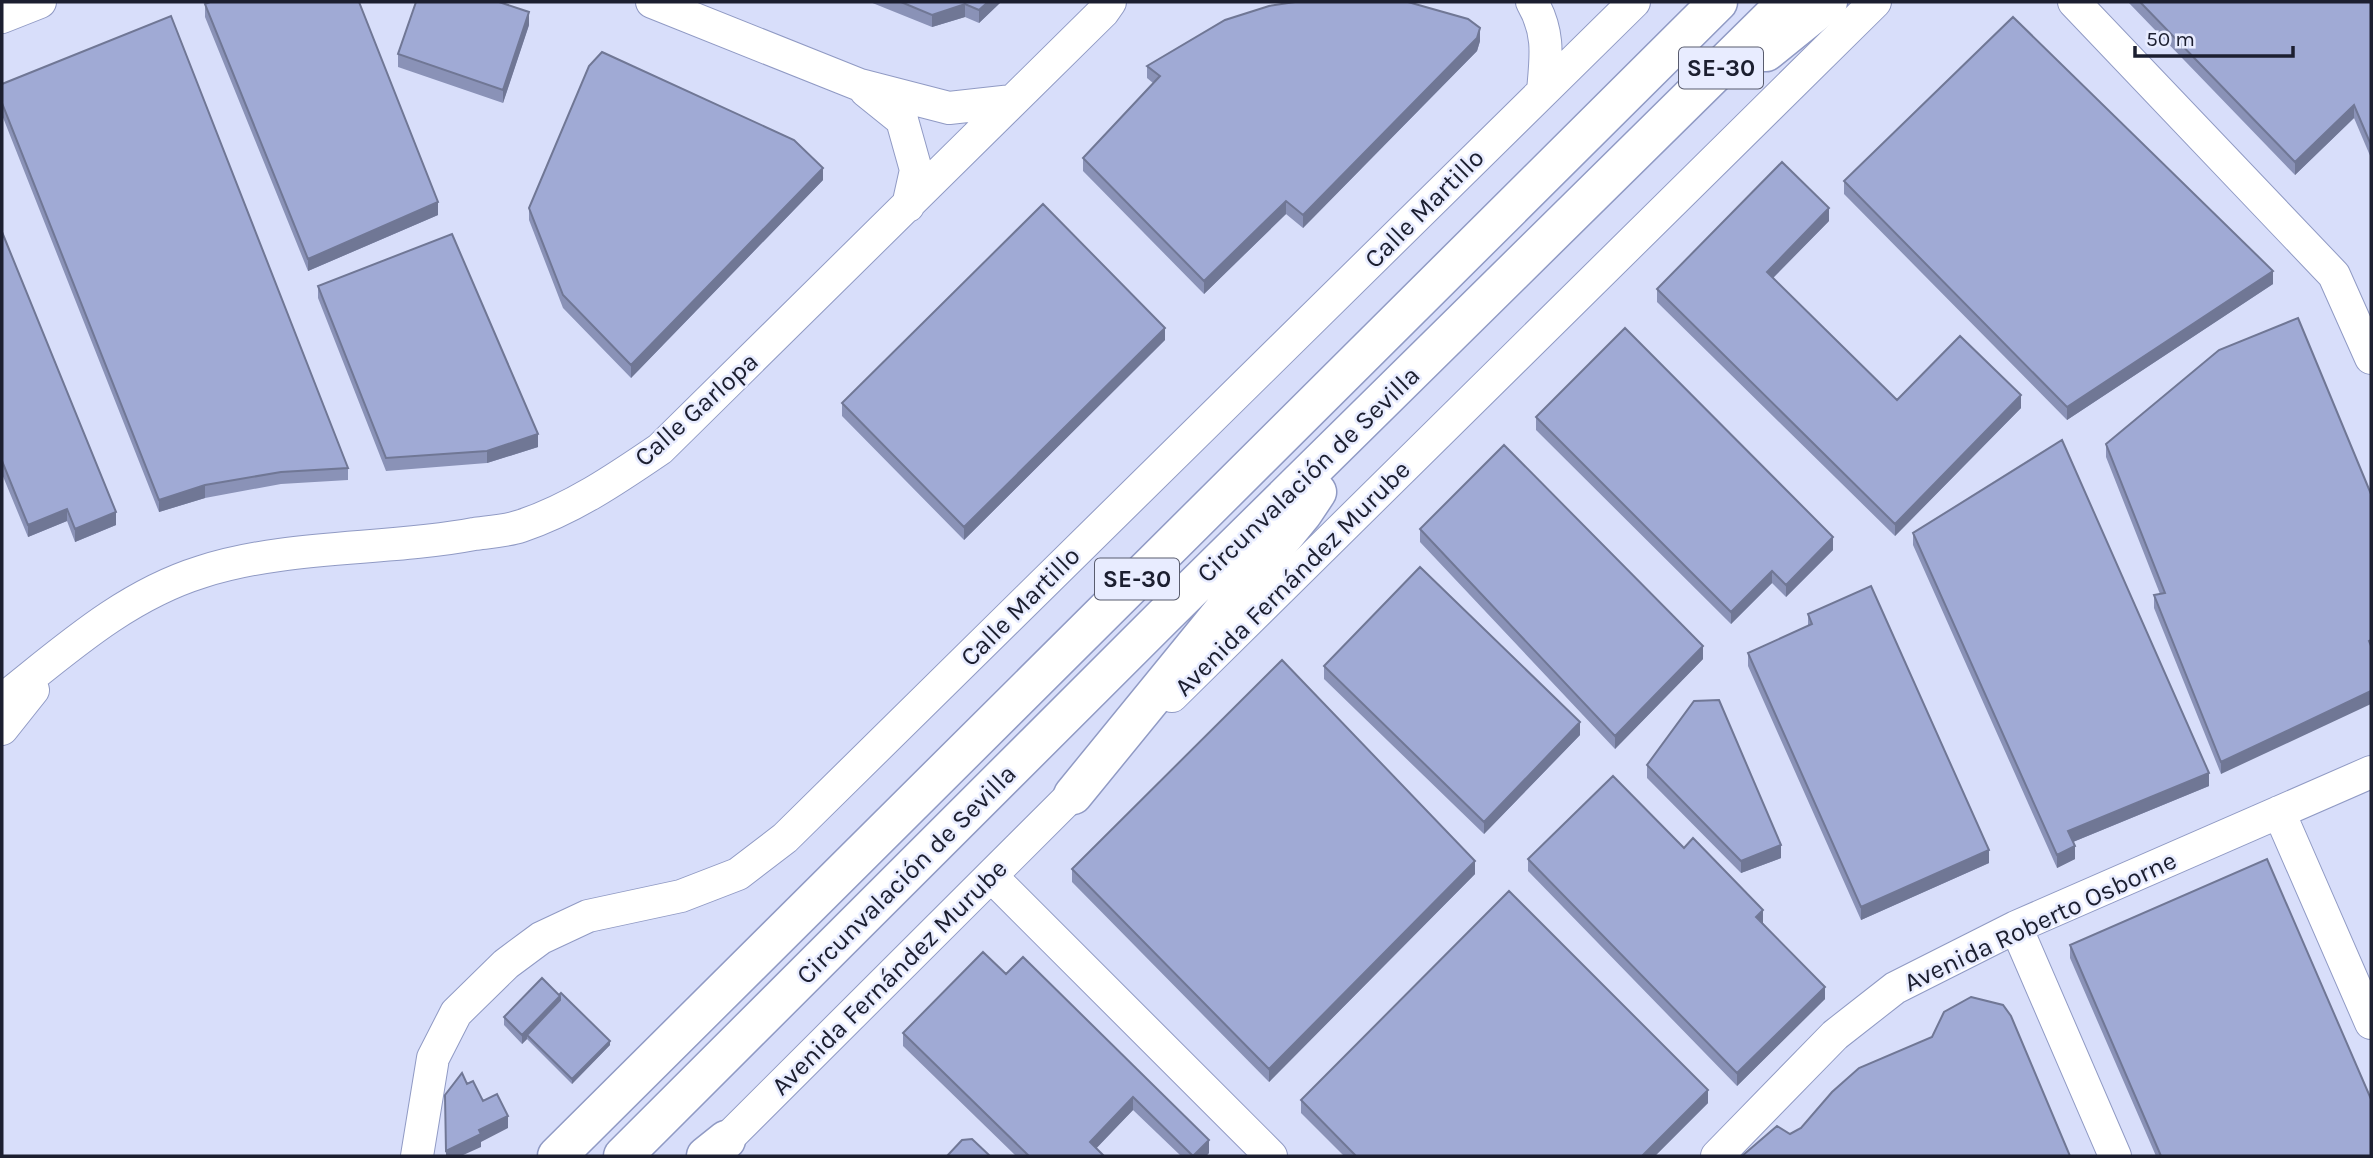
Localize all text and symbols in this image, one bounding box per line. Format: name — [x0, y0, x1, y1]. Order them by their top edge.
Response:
scale bar — [2135, 14, 2292, 58]
text: 50 m — [2146, 27, 2195, 51]
road number: SE-30 — [1679, 47, 1763, 88]
street label: Calle Martillo — [1358, 142, 1491, 275]
street label: Calle Garlopa — [628, 346, 765, 473]
street label: Circunvalación de Sevilla — [1190, 360, 1426, 589]
street label: Avenida Fernández Murube — [1168, 454, 1417, 703]
street label: Calle Martillo — [954, 540, 1087, 673]
road number: SE-30 — [1095, 558, 1179, 600]
street label: Circunvalación de Sevilla — [790, 758, 1023, 991]
street label: Avenida Roberto Osborne — [1899, 845, 2181, 998]
street label: Avenida Fernández Murube — [765, 853, 1014, 1102]

